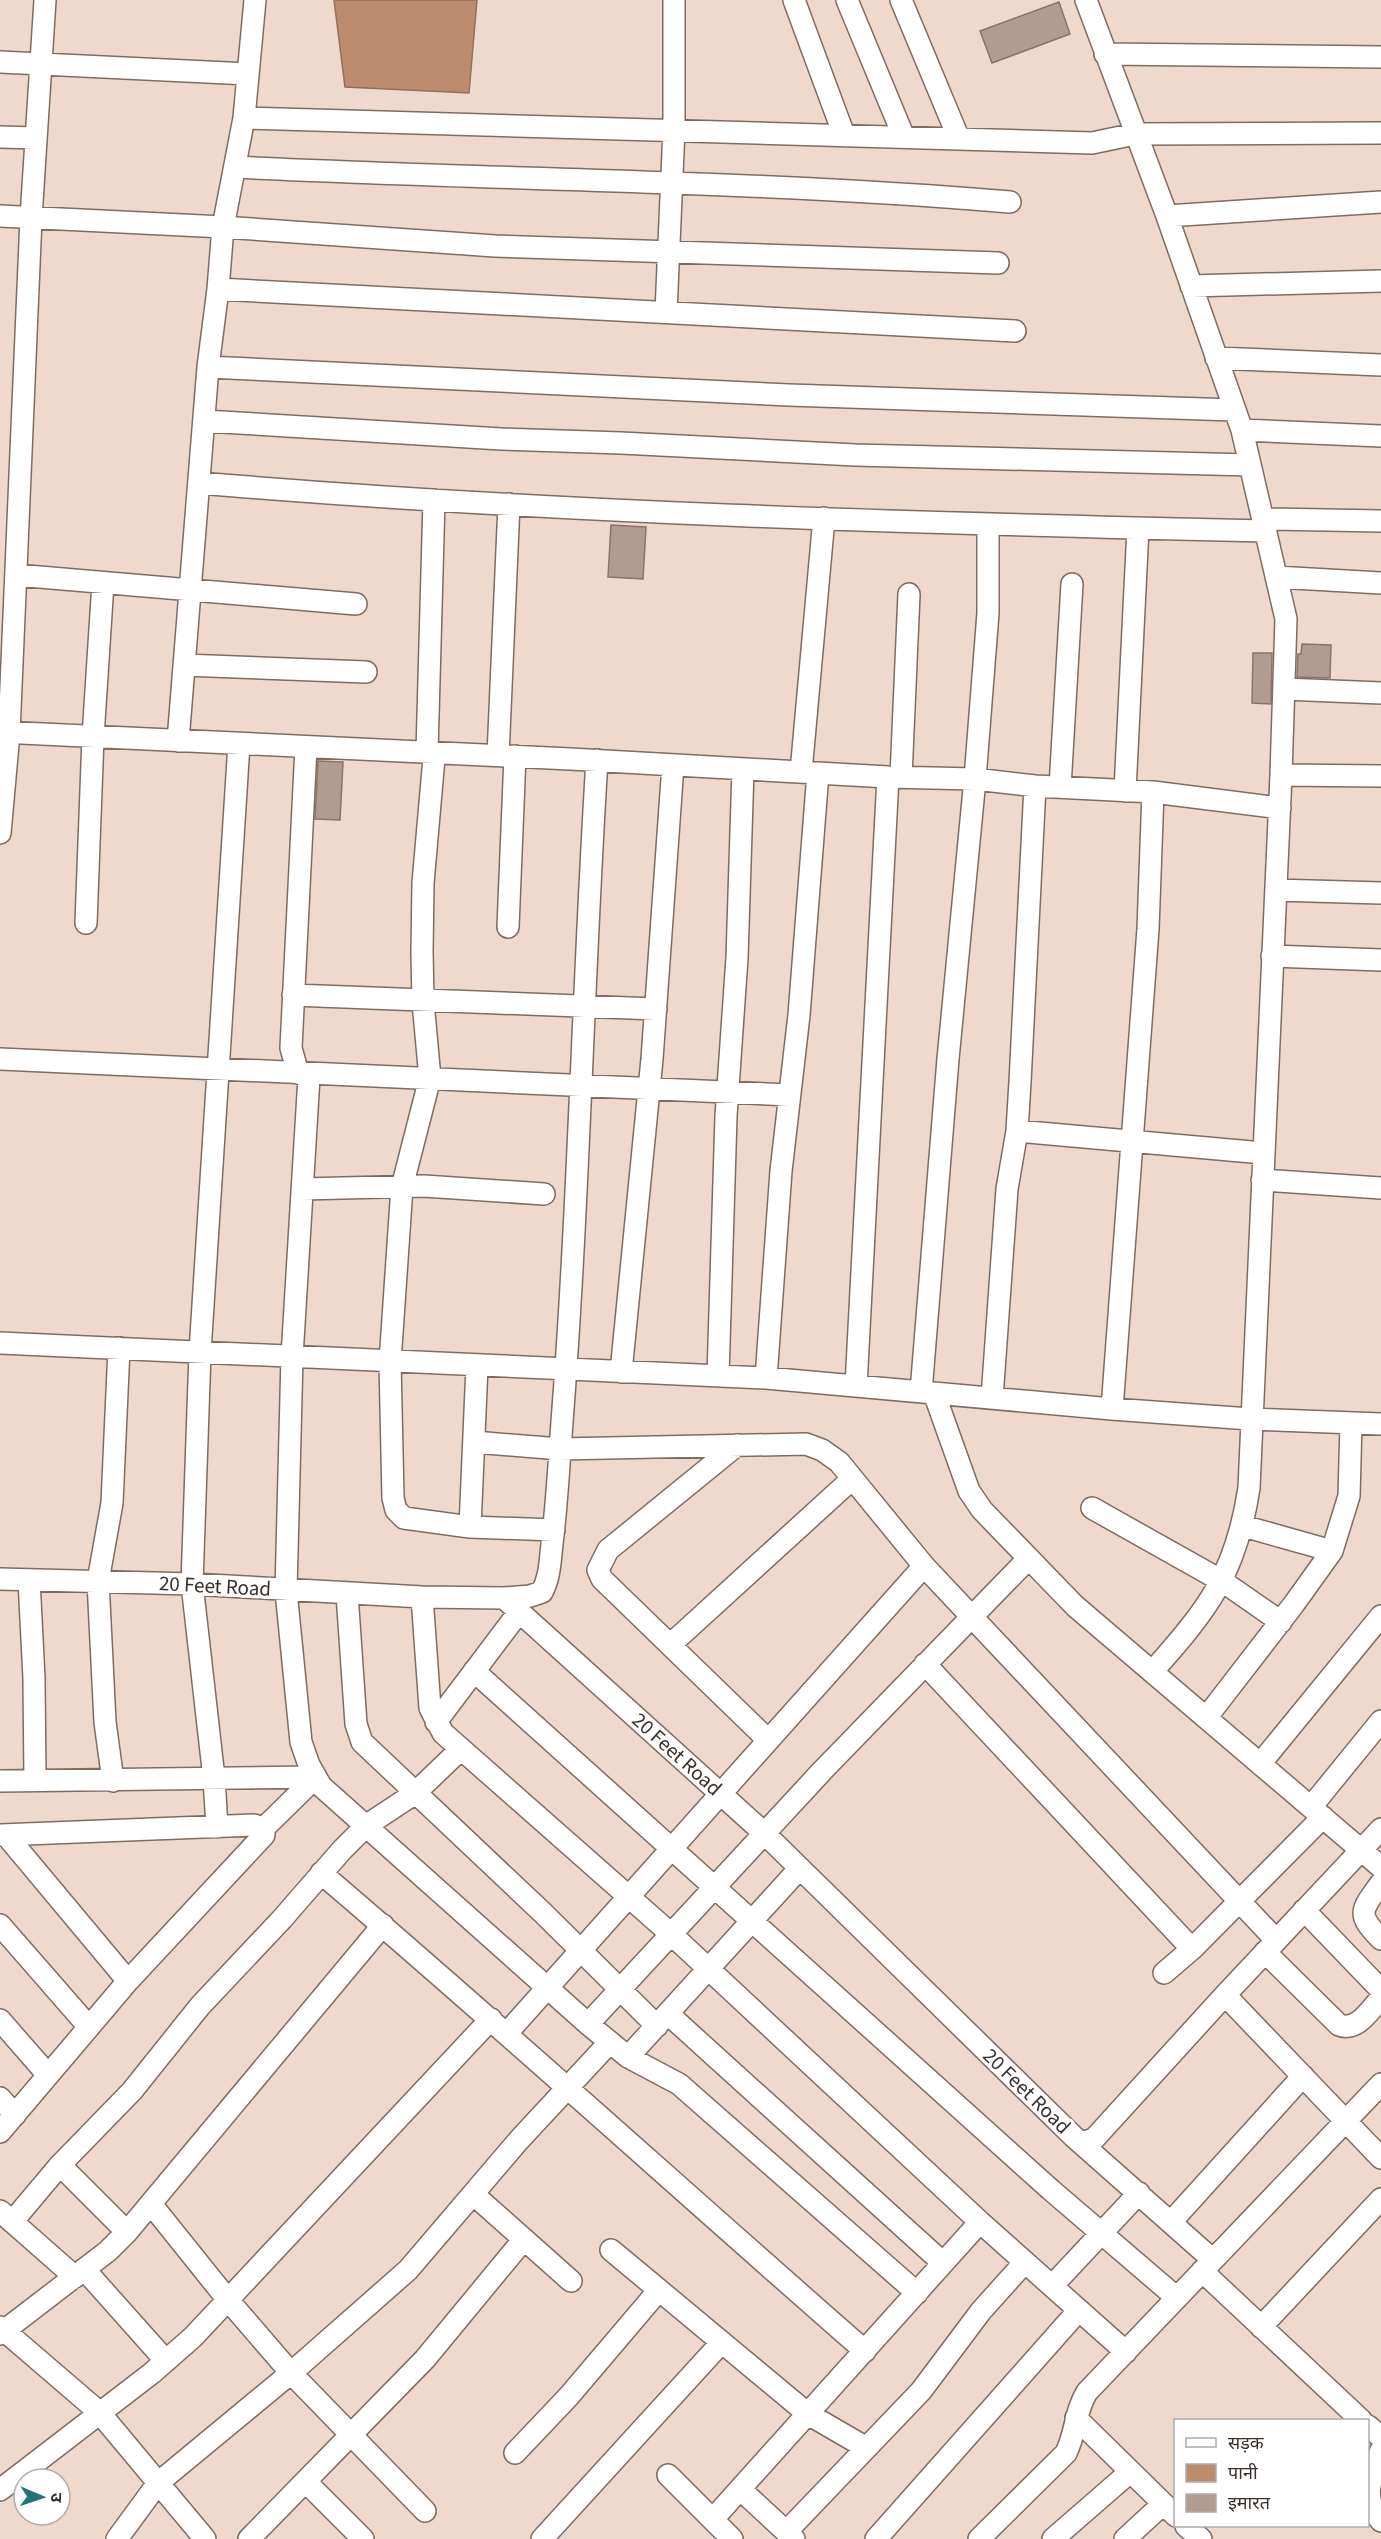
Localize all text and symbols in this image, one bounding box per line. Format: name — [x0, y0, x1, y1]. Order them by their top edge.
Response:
street label: 20 Feet Road — [158, 1568, 272, 1604]
street label: 20 Feet Road — [625, 1705, 729, 1803]
street label: 20 Feet Road — [976, 2041, 1078, 2141]
legend — [1174, 2419, 1369, 2527]
text: सड़क — [1228, 2431, 1265, 2456]
text: पानी — [1228, 2461, 1258, 2486]
north arrow — [12, 2467, 72, 2527]
text: इमारत — [1228, 2491, 1271, 2516]
text: उ — [45, 2492, 67, 2503]

